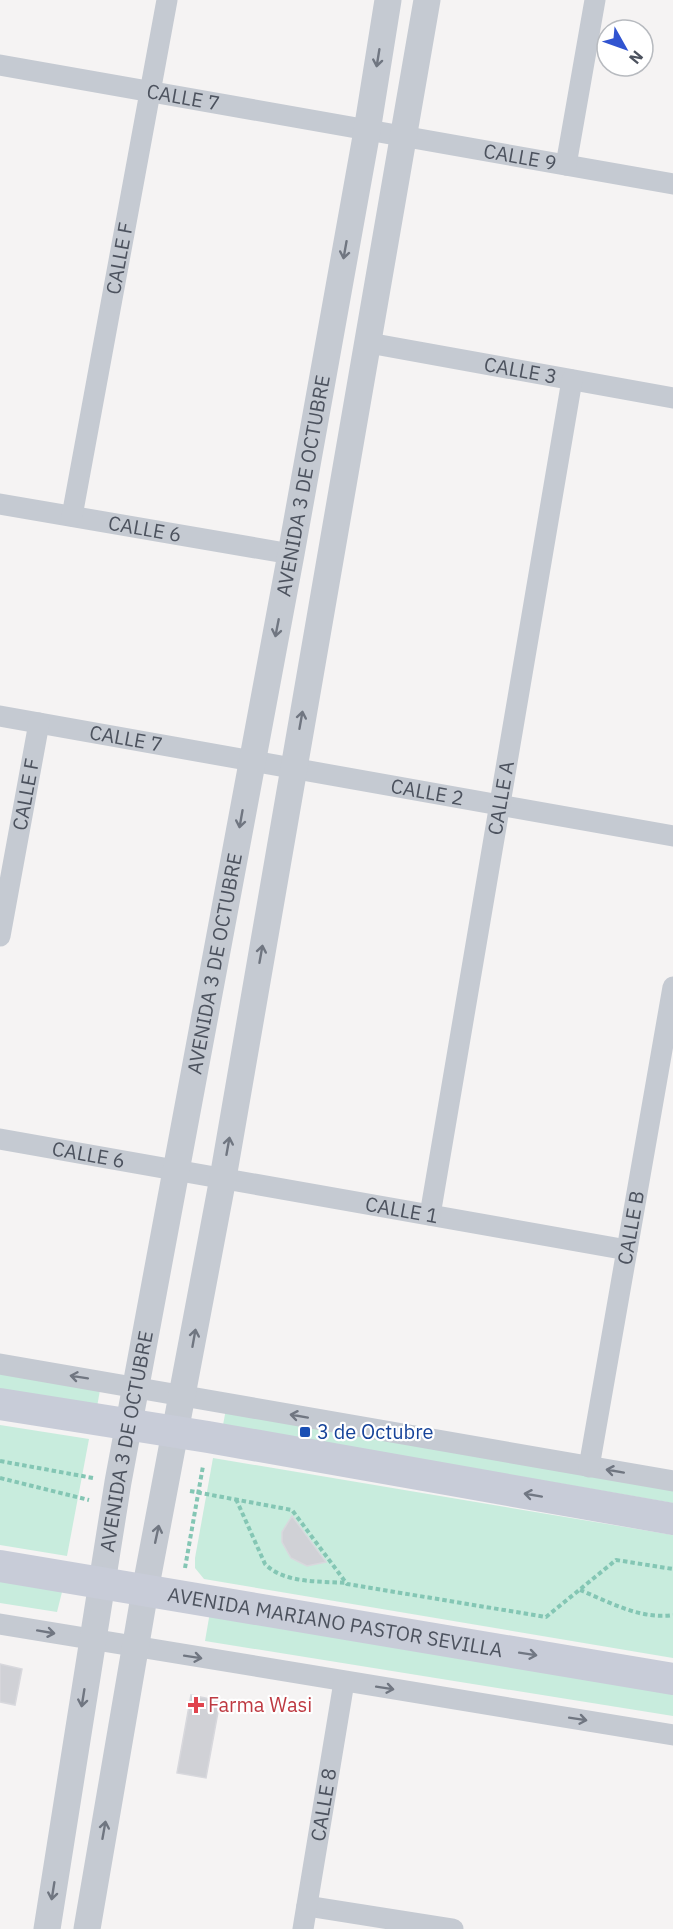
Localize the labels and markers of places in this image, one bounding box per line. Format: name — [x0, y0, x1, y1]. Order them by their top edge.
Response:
place label: 3 de Octubre — [317, 1418, 433, 1445]
marker: 3 de Octubre — [298, 1425, 312, 1439]
place label: Farma Wasi — [208, 1691, 312, 1718]
marker: Farma Wasi — [189, 1698, 203, 1712]

